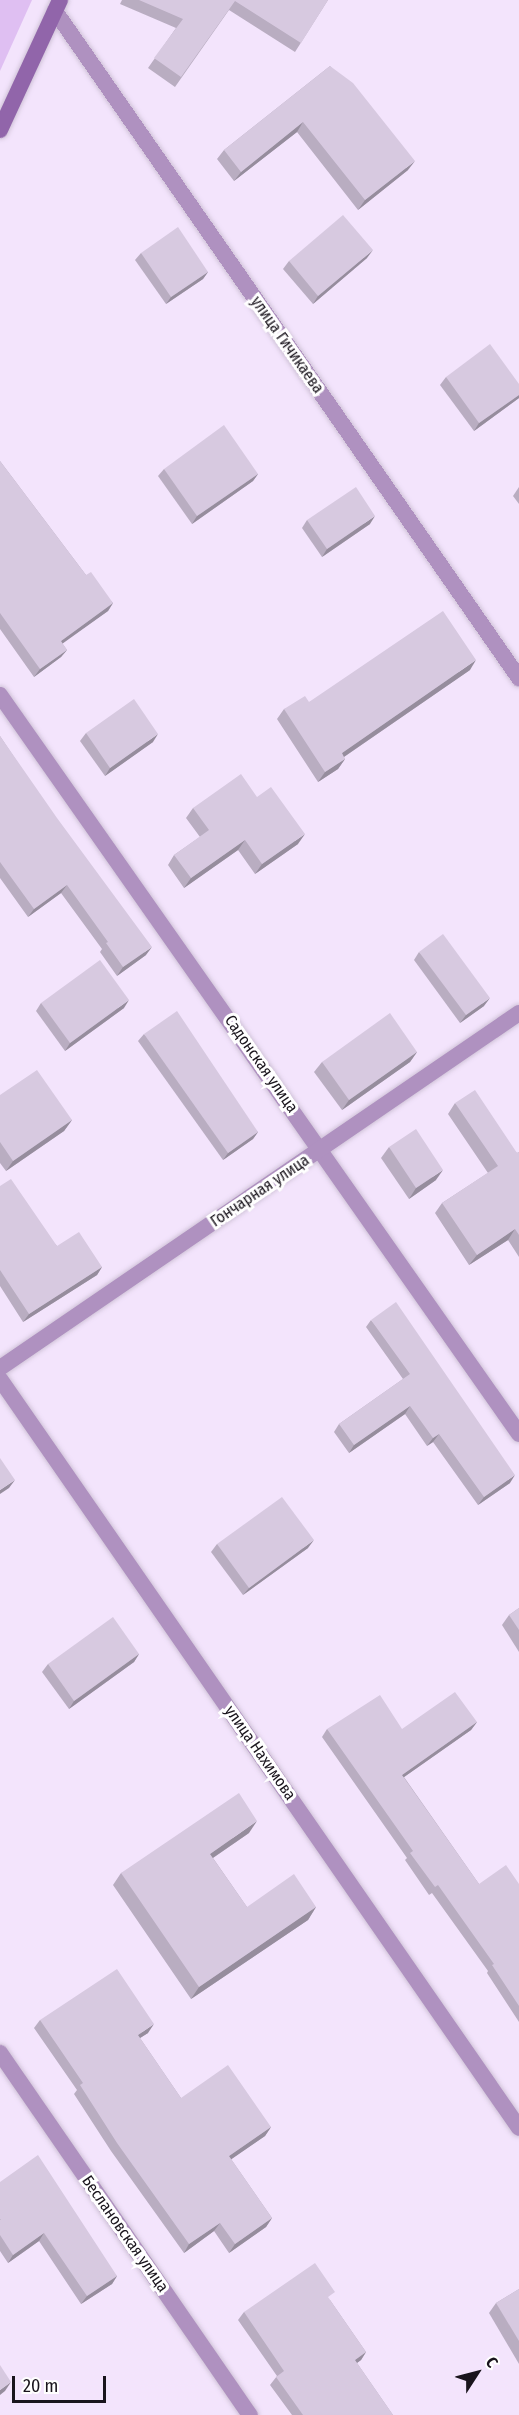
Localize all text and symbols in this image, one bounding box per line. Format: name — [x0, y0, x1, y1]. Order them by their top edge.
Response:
street label: улица Гичикаева — [247, 293, 327, 397]
street label: Садонская улица — [220, 1012, 302, 1116]
street label: Гончарная улица — [207, 1151, 313, 1231]
street label: улица Нахимова — [220, 1702, 300, 1804]
street label: Беслановская улица — [78, 2172, 172, 2296]
north arrow — [447, 2343, 507, 2403]
text: С — [482, 2353, 502, 2371]
scale bar — [15, 2364, 110, 2402]
text: 20 m — [23, 2375, 58, 2397]

